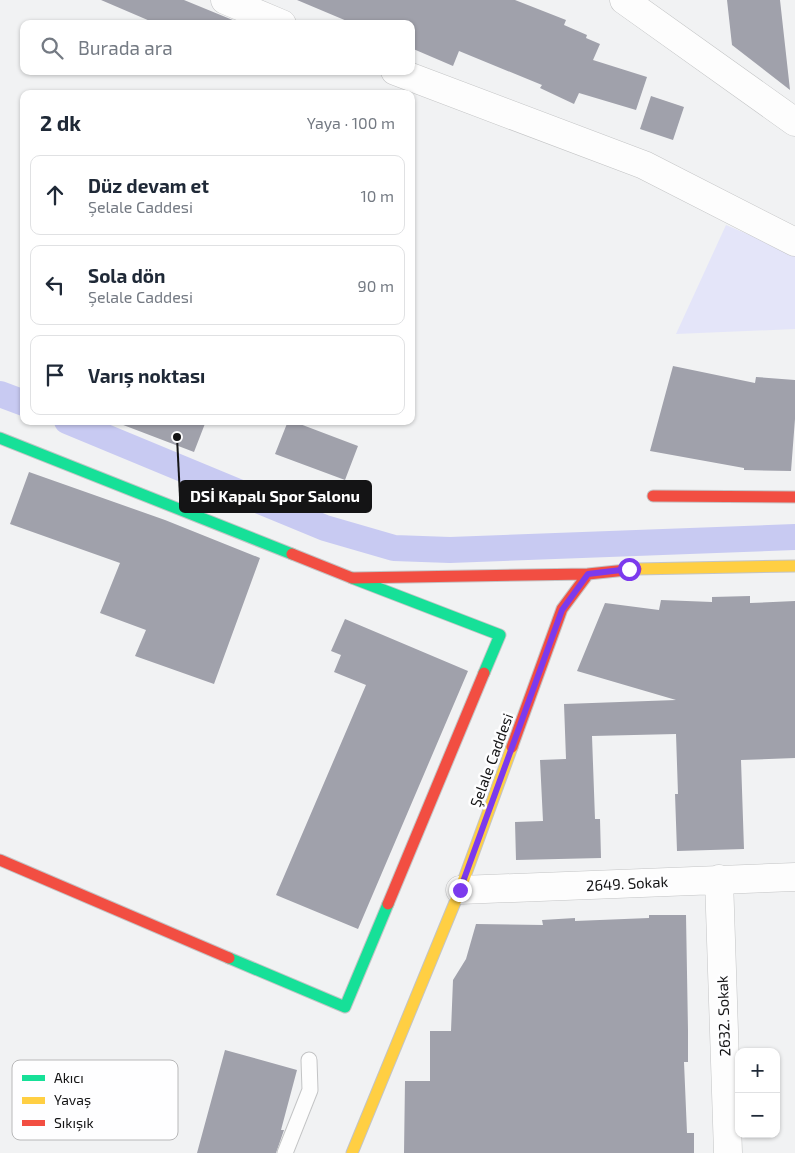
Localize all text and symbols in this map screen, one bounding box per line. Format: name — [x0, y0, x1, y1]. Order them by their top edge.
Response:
search box — [20, 20, 415, 75]
icon: search — [38, 34, 66, 62]
text: Burada ara — [78, 36, 173, 59]
text: 2 dk — [40, 110, 81, 135]
text: Yaya · 100 m — [307, 113, 395, 132]
text: Düz devam et — [88, 174, 209, 197]
icon: ahead — [41, 181, 69, 209]
text: 10 m — [360, 186, 394, 205]
text: Şelale Caddesi — [88, 197, 193, 216]
text: Sola dön — [88, 264, 165, 287]
icon: left — [41, 271, 69, 299]
text: 90 m — [358, 276, 394, 295]
text: Şelale Caddesi — [88, 287, 193, 306]
icon: arrive — [41, 361, 69, 389]
text: Varış noktası — [88, 364, 205, 387]
callout: DSİ Kapalı Spor Salonu — [180, 481, 371, 512]
text: DSİ Kapalı Spor Salonu — [190, 486, 360, 505]
route start — [618, 558, 641, 581]
street label: Şelale Caddesi — [466, 711, 517, 810]
street label: 2649. Sokak — [586, 872, 669, 894]
route end — [449, 879, 472, 902]
street label: 2632. Sokak — [713, 975, 733, 1057]
map controls — [735, 1048, 780, 1138]
button: + — [735, 1048, 780, 1093]
legend — [12, 1060, 178, 1140]
text: Akıcı — [54, 1069, 84, 1086]
text: Yavaş — [54, 1091, 91, 1109]
button: − — [735, 1093, 780, 1138]
text: Sıkışık — [54, 1114, 94, 1132]

